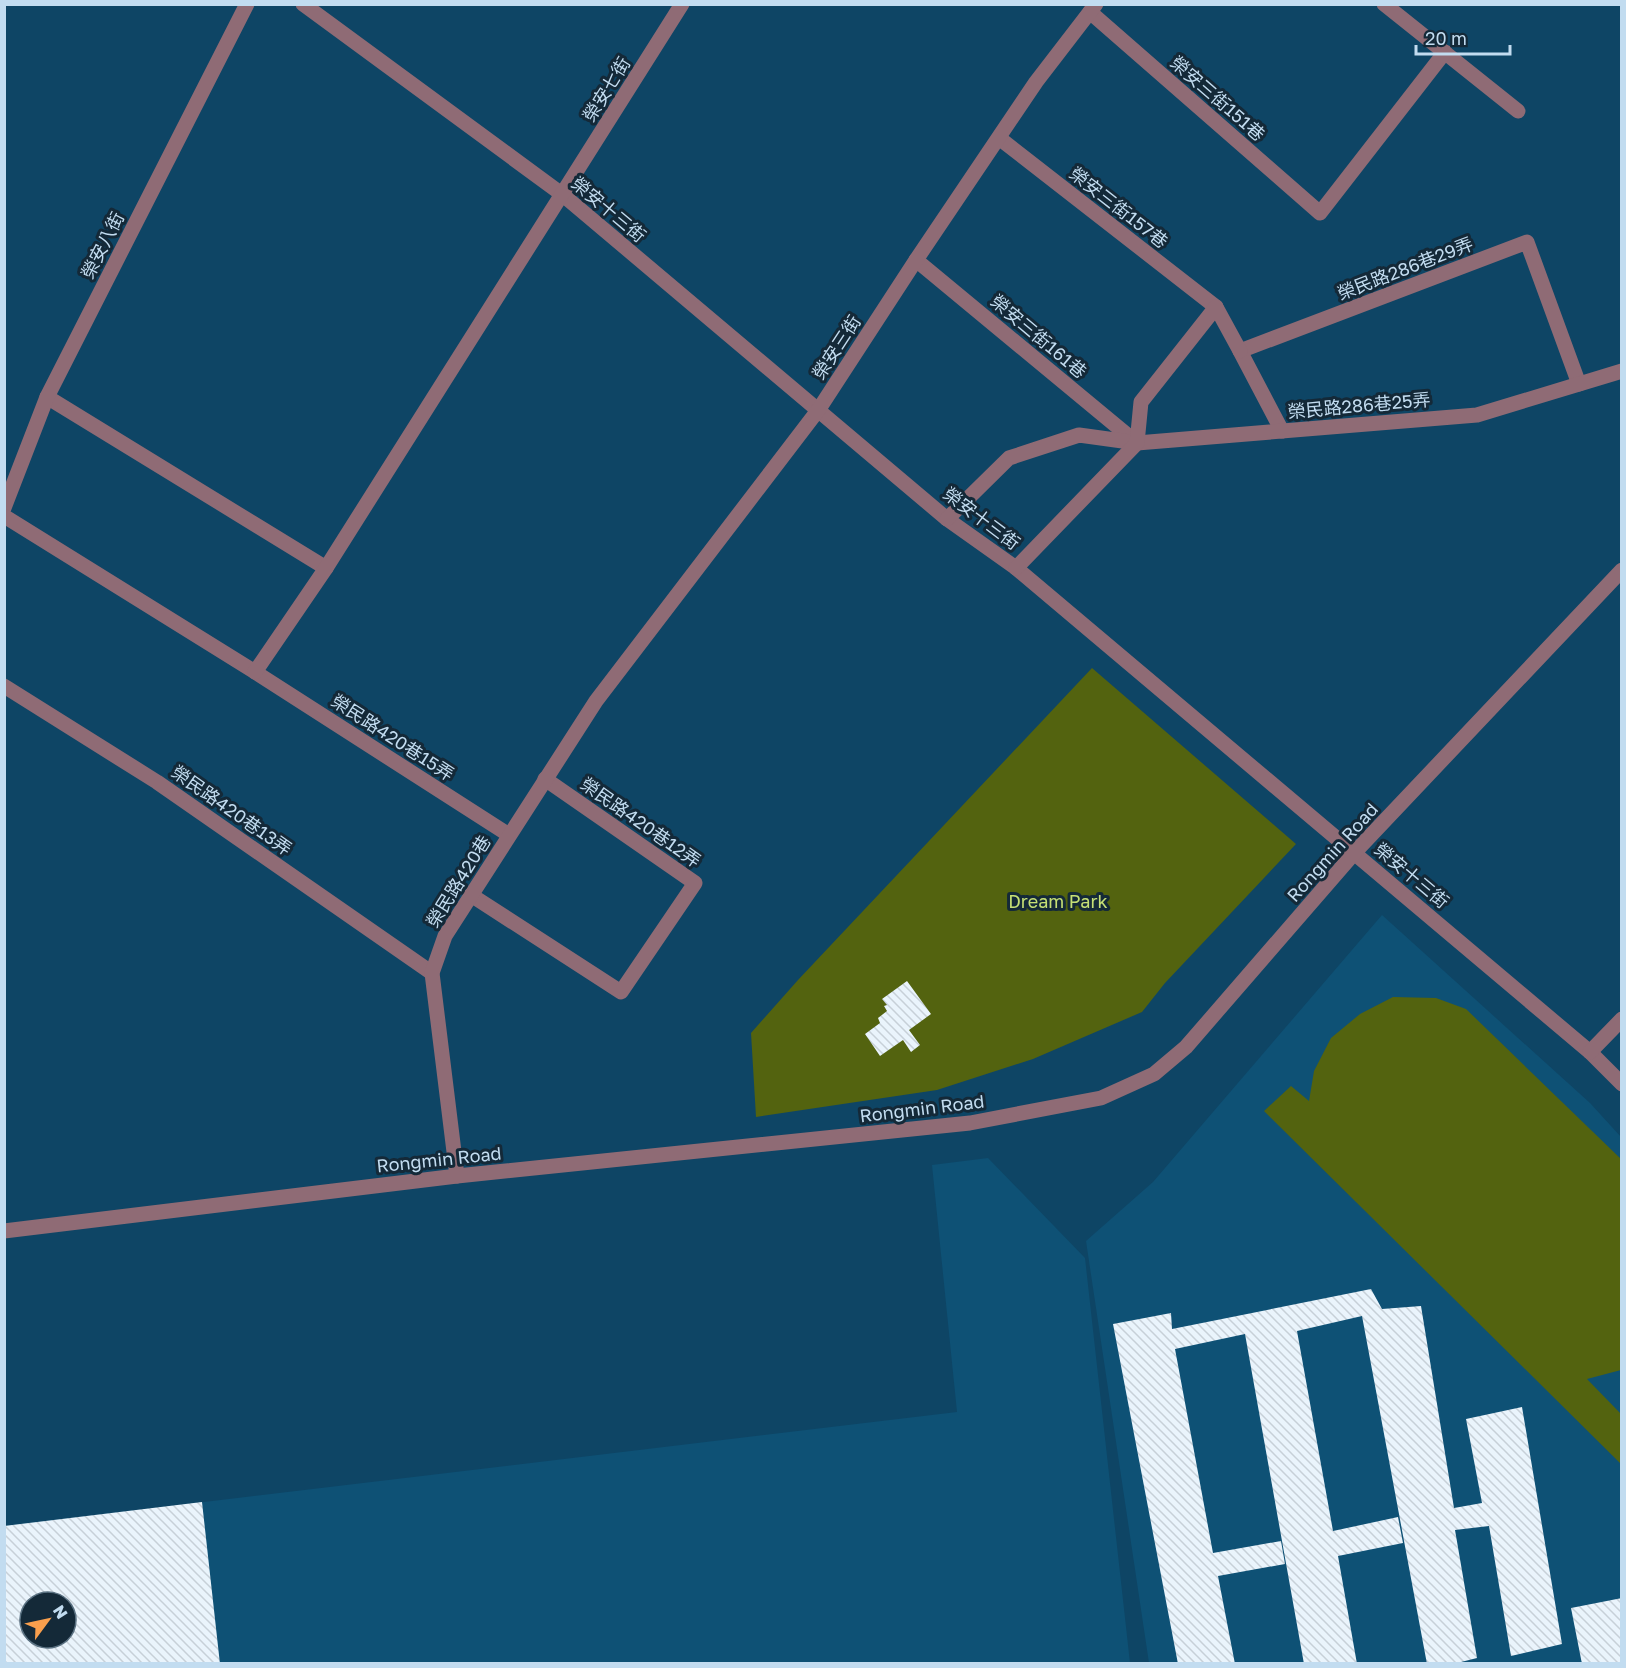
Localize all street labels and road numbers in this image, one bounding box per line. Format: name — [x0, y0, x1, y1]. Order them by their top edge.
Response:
street label: 榮安三街151巷 — [1166, 51, 1270, 145]
street label: 榮安七街 — [578, 53, 634, 125]
street label: 榮安三街157巷 — [1065, 162, 1173, 252]
street label: 榮安十三街 — [567, 172, 651, 246]
street label: 榮安八街 — [76, 208, 128, 282]
street label: 榮民路286巷29弄 — [1334, 232, 1476, 304]
street label: 榮安三街161巷 — [987, 290, 1091, 382]
street label: 榮安三街 — [807, 311, 865, 383]
street label: 榮民路286巷25弄 — [1287, 388, 1431, 422]
street label: 榮安十三街 — [939, 482, 1025, 554]
street label: 榮民路420巷15弄 — [328, 689, 458, 785]
street label: 榮民路420巷13弄 — [168, 760, 296, 860]
street label: 榮民路420巷12弄 — [577, 772, 705, 872]
street label: Rongmin Road — [1282, 798, 1382, 906]
street label: 榮民路420巷 — [421, 831, 495, 931]
street label: 榮安十三街 — [1370, 838, 1454, 912]
street label: Rongmin Road — [858, 1089, 986, 1127]
street label: Rongmin Road — [375, 1142, 503, 1176]

